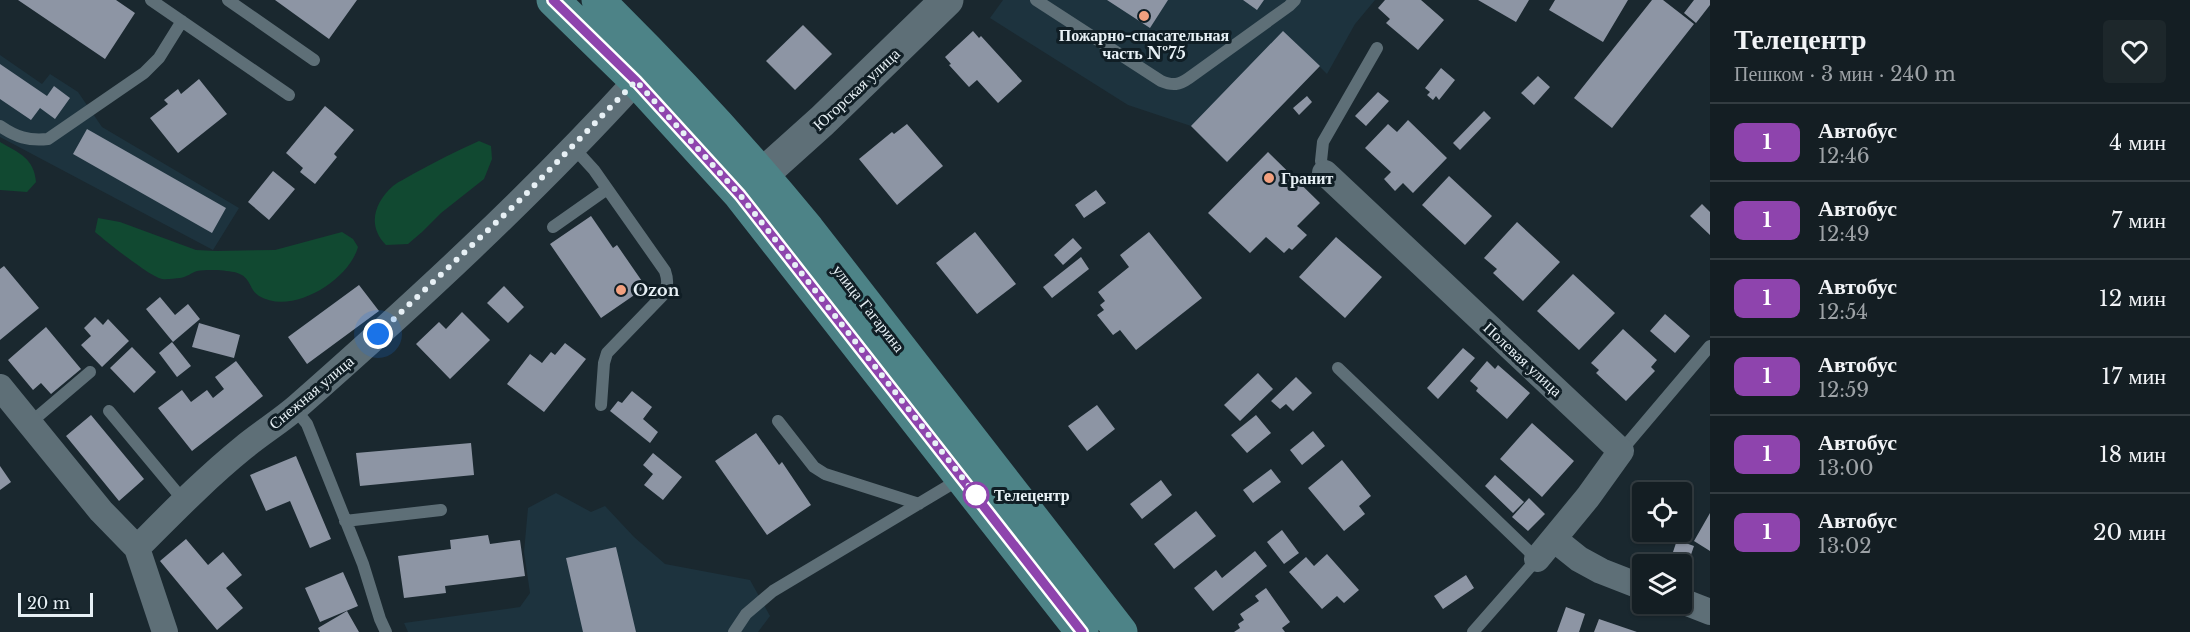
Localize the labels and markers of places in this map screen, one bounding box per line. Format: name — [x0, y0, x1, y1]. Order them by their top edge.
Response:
marker: Пожарно-спасательная часть №75 — [1137, 9, 1151, 23]
place label: Пожарно-спасательная часть №75 — [1059, 25, 1230, 63]
place label: Гранит — [1281, 168, 1334, 188]
marker: Гранит — [1262, 171, 1276, 185]
place label: Ozon — [633, 280, 680, 300]
marker: Ozon — [614, 283, 628, 297]
marker: Телецентр — [963, 482, 989, 508]
place label: Телецентр — [994, 485, 1070, 505]

